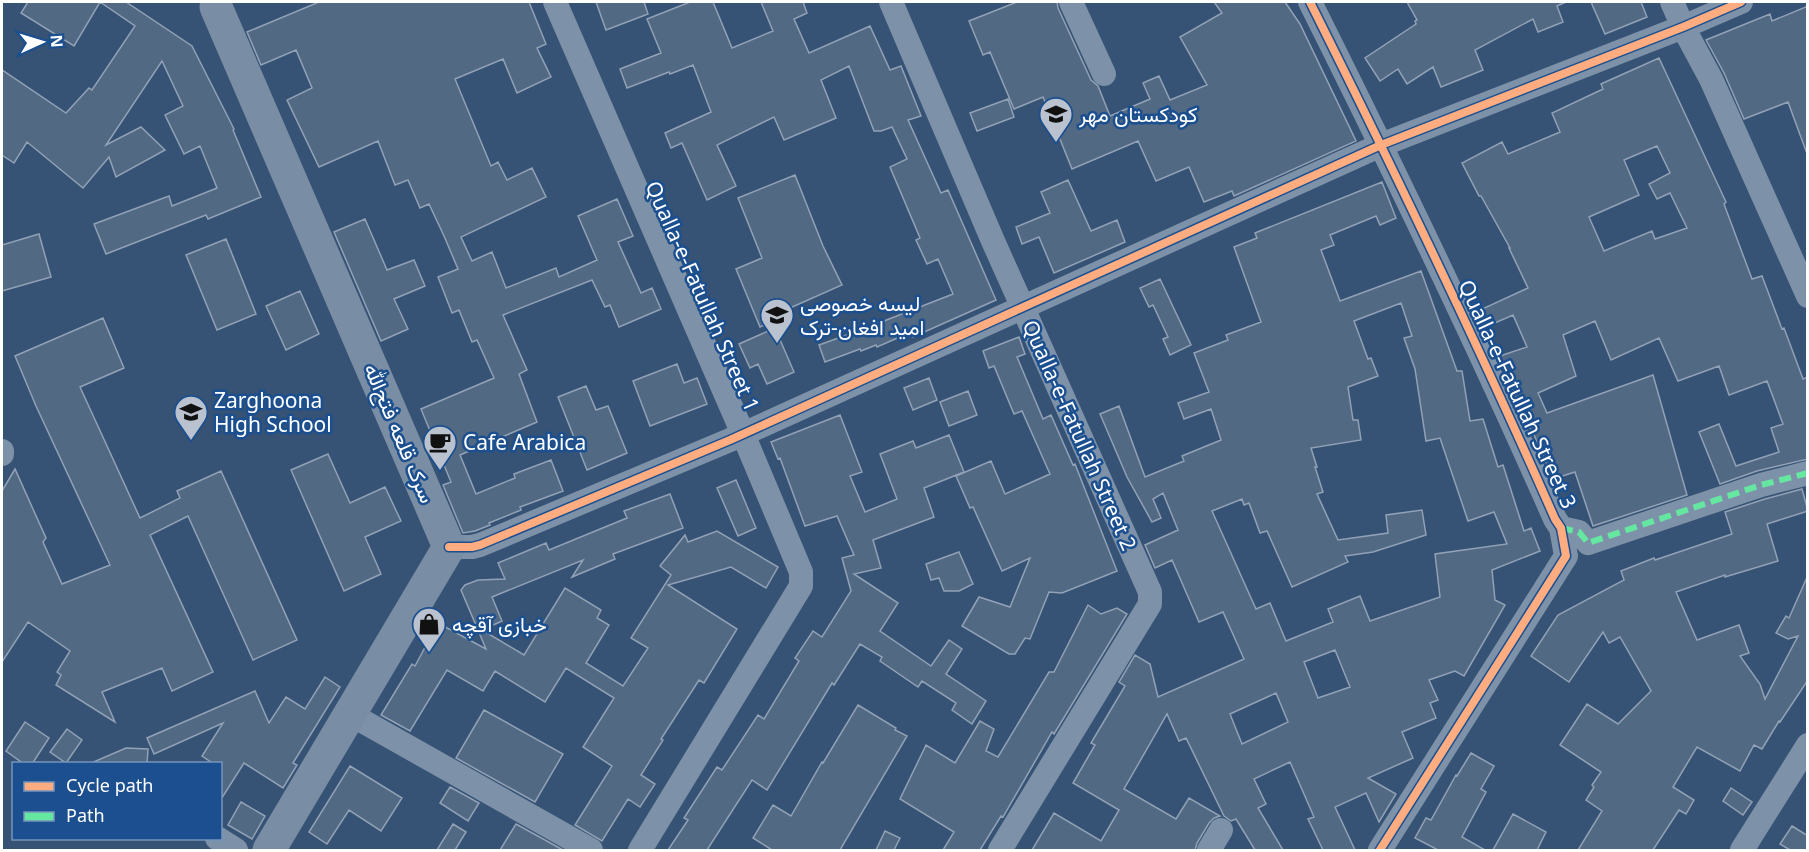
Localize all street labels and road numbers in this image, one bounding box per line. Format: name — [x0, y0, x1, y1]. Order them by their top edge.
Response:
street label: Qualla-e-Fatullah Street 1 — [639, 176, 767, 416]
street label: Qualla-e-Fatullah Street 3 — [1453, 275, 1583, 513]
street label: Qualla-e-Fatullah Street 2 — [1016, 315, 1144, 555]
street label: سرک قلعه فتح‌الله — [357, 359, 442, 508]

